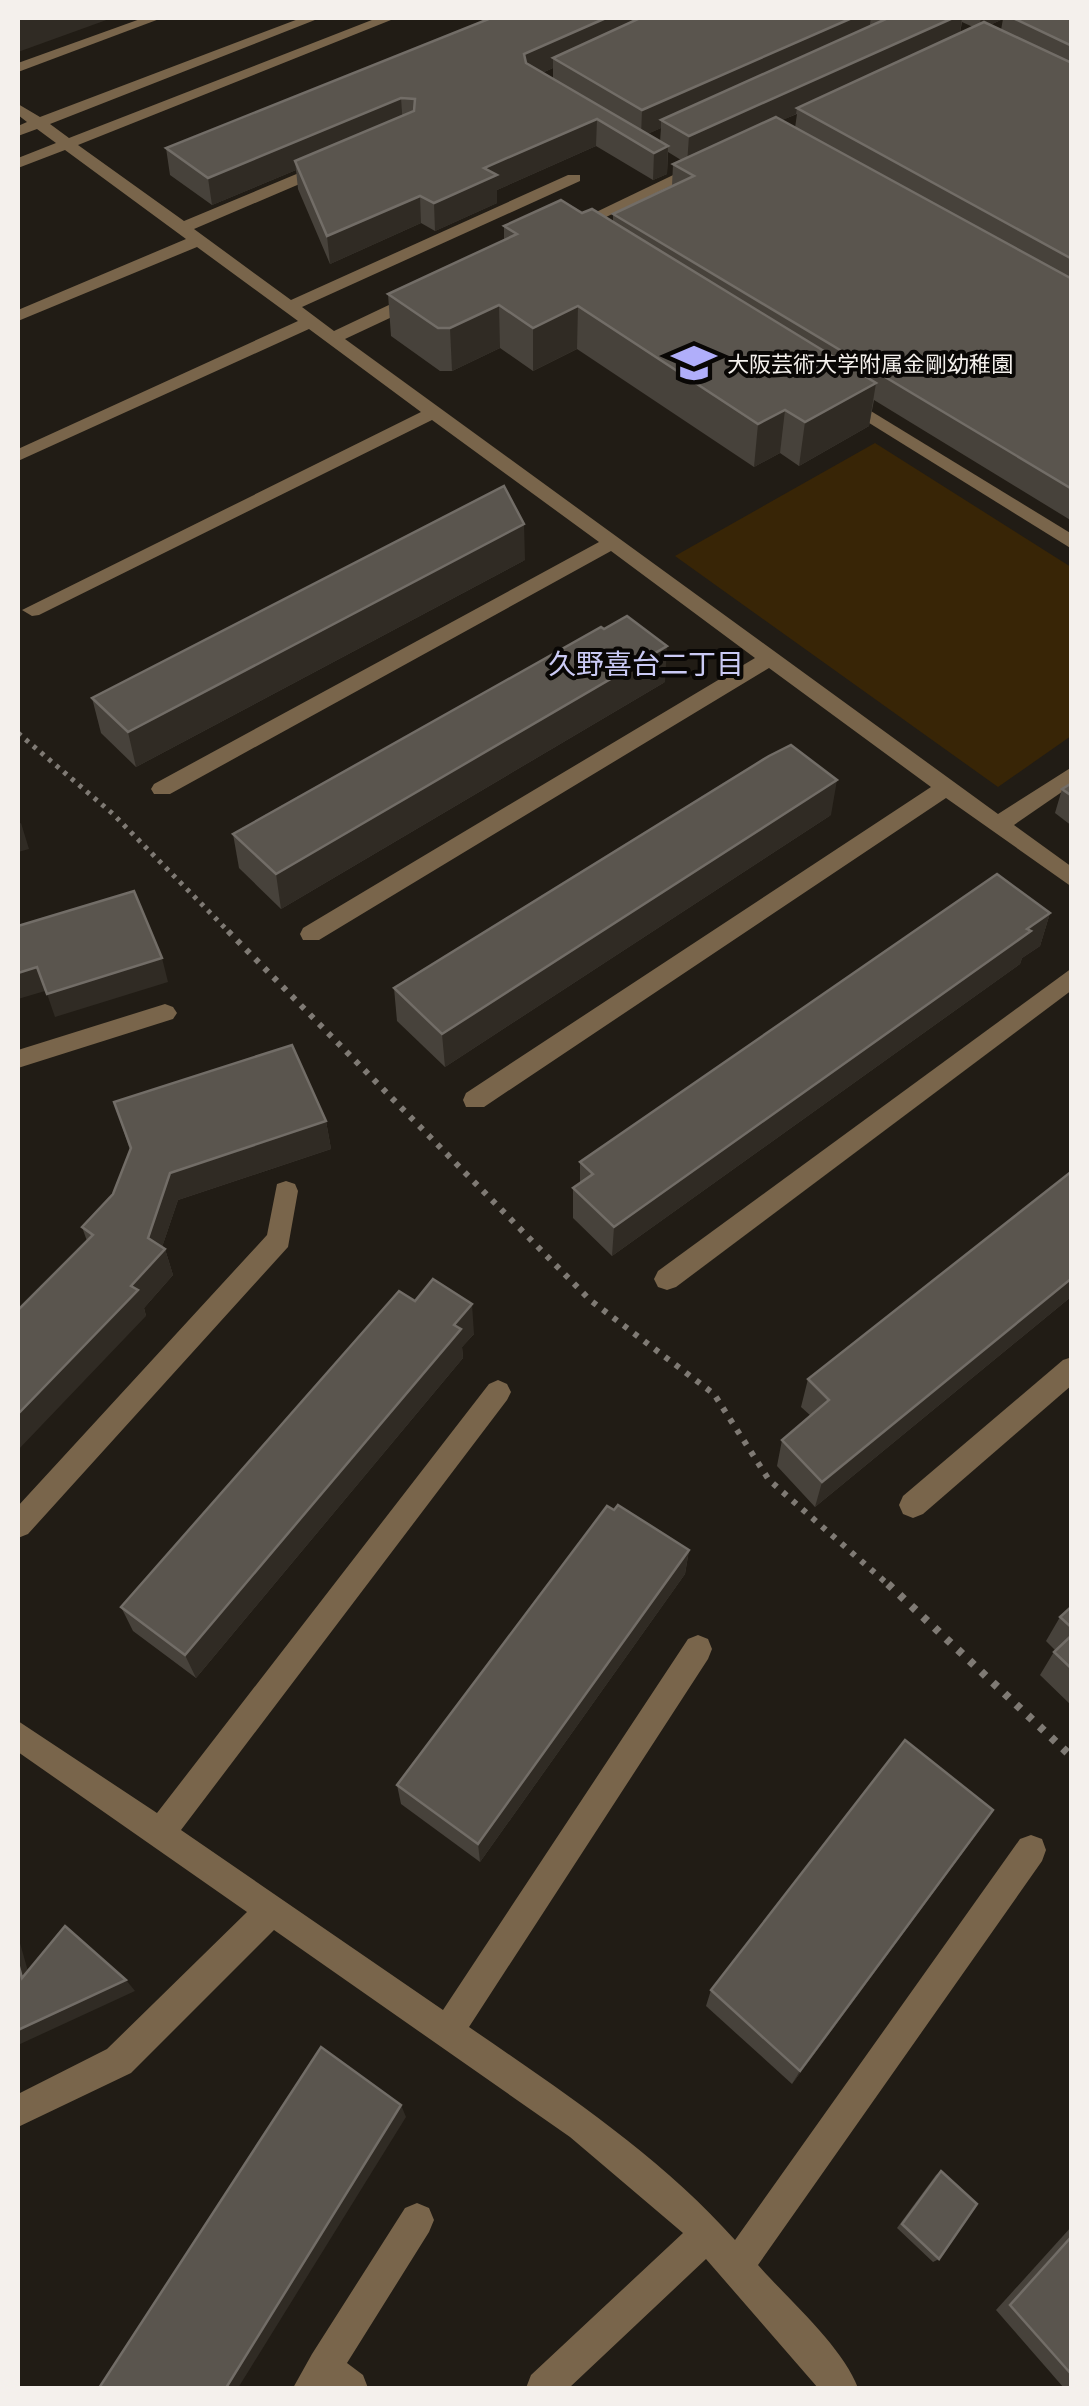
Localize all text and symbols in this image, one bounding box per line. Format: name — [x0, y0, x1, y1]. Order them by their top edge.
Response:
school or university icon: 大阪芸術大学附属金剛幼稚園 — [670, 339, 718, 387]
place label: 大阪芸術大学附属金剛幼稚園 — [727, 350, 1013, 376]
district label: 久野喜台二丁目 — [548, 646, 744, 680]

